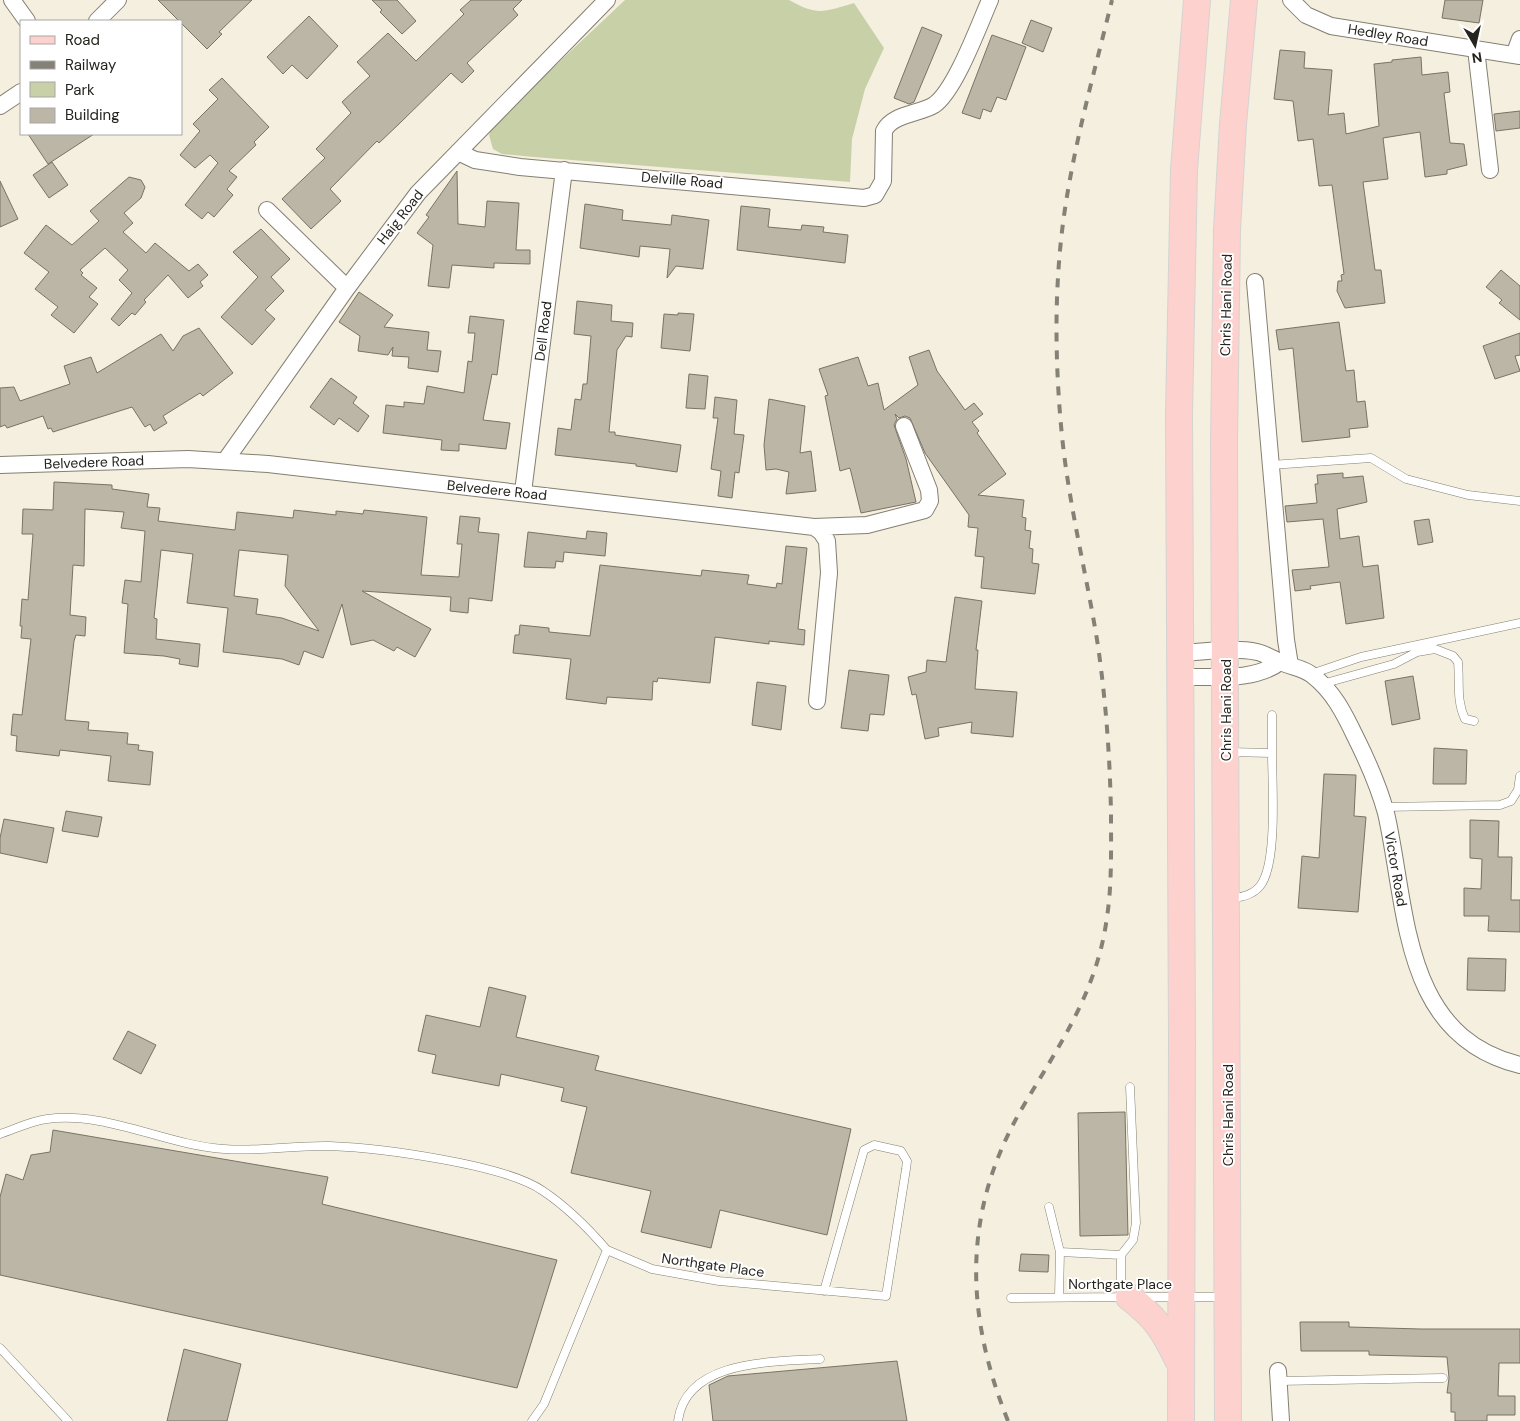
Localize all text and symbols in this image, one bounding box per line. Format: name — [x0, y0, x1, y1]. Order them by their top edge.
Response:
legend — [20, 20, 182, 135]
street label: Hedley Road — [1347, 20, 1429, 50]
north arrow — [1450, 20, 1500, 70]
text: Road — [65, 30, 100, 50]
text: N — [1471, 48, 1483, 68]
text: Railway — [65, 55, 117, 75]
text: Park — [65, 80, 95, 100]
text: Building — [65, 105, 120, 125]
street label: Delville Road — [640, 167, 724, 193]
street label: Haig Road — [373, 186, 427, 248]
street label: Chris Hani Road — [1216, 254, 1236, 356]
street label: Dell Road — [530, 300, 556, 362]
street label: Belvedere Road — [44, 451, 144, 473]
street label: Belvedere Road — [446, 476, 548, 504]
street label: Chris Hani Road — [1217, 659, 1235, 761]
street label: Victor Road — [1381, 830, 1411, 908]
street label: Chris Hani Road — [1219, 1064, 1237, 1166]
street label: Northgate Place — [660, 1249, 766, 1281]
street label: Northgate Place — [1068, 1275, 1172, 1293]

